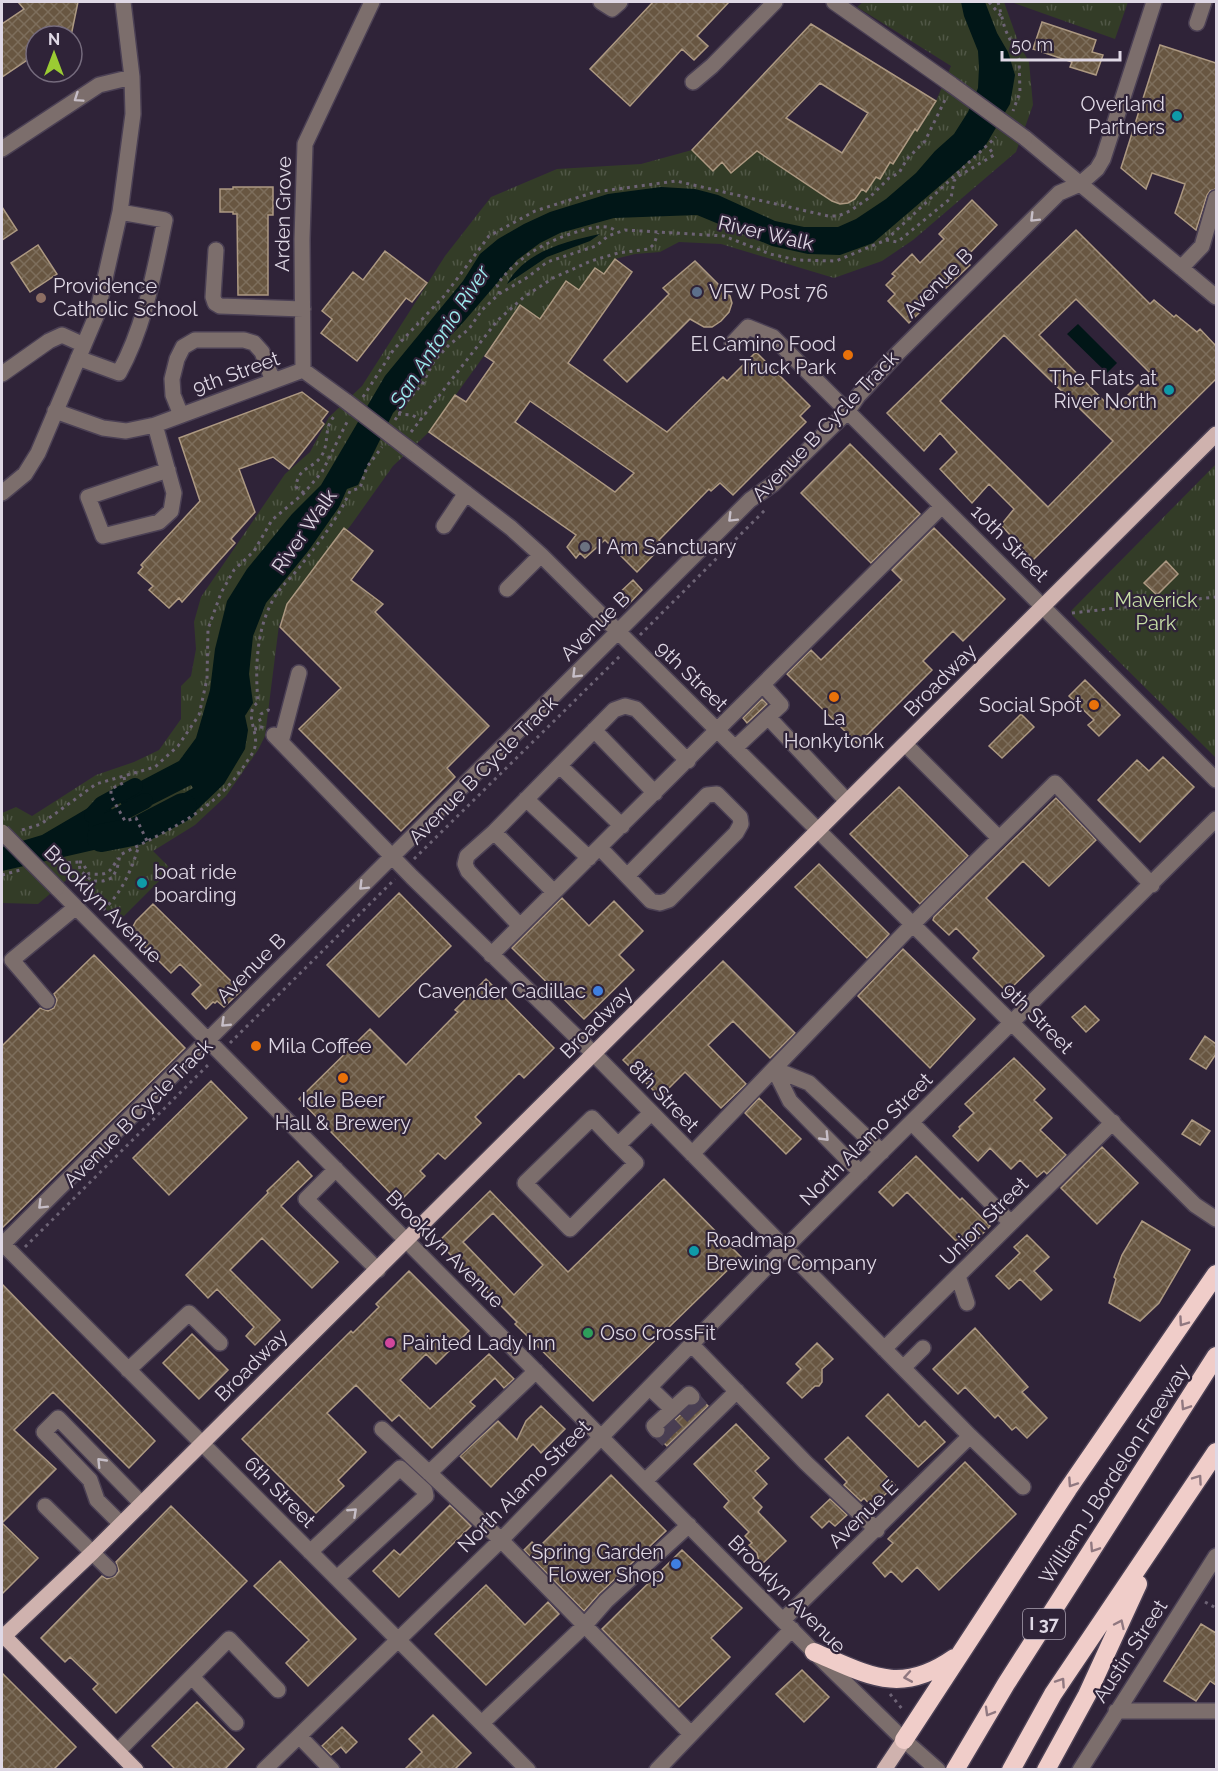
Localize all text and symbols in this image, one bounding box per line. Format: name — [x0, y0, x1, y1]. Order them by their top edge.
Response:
north arrow — [24, 24, 84, 84]
scale bar — [1002, 24, 1120, 62]
text: N — [48, 30, 60, 49]
text: 50 m — [1011, 34, 1053, 55]
one-way arrow — [74, 91, 85, 102]
place label: Overland Partners — [1080, 92, 1165, 139]
marker: Overland Partners — [1170, 109, 1184, 123]
street label: Arden Grove — [270, 156, 296, 272]
street label: River Walk — [716, 210, 816, 256]
one-way arrow — [1030, 211, 1041, 222]
street label: Avenue B — [898, 243, 978, 323]
water label: San Antonio River — [384, 260, 495, 413]
place label: Providence Catholic School — [53, 274, 198, 321]
place label: VFW Post 76 — [709, 280, 828, 304]
marker: VFW Post 76 — [690, 285, 704, 299]
marker: Providence Catholic School — [34, 291, 48, 305]
place label: El Camino Food Truck Park — [690, 332, 836, 379]
street label: Avenue B Cycle Track — [747, 345, 904, 506]
street label: 9th Street — [189, 346, 283, 400]
marker: El Camino Food Truck Park — [841, 348, 855, 362]
place label: The Flats at River North — [1049, 366, 1157, 413]
marker: The Flats at River North — [1162, 383, 1176, 397]
street label: River Walk — [266, 484, 342, 578]
street label: 10th Street — [966, 499, 1054, 587]
one-way arrow — [729, 510, 740, 521]
place label: I Am Sanctuary — [597, 535, 737, 559]
marker: I Am Sanctuary — [578, 540, 592, 554]
street label: Avenue B — [555, 586, 635, 666]
park label: Maverick Park — [1114, 588, 1198, 635]
street label: 9th Street — [651, 636, 733, 716]
street label: Broadway — [899, 639, 981, 721]
one-way arrow — [572, 667, 583, 678]
street label: Avenue B Cycle Track — [404, 690, 563, 849]
marker: La Honkytonk — [827, 690, 841, 704]
place label: Social Spot — [979, 693, 1082, 717]
marker: Social Spot — [1087, 698, 1101, 712]
place label: La Honkytonk — [784, 706, 885, 753]
street label: Brooklyn Avenue — [39, 840, 167, 968]
place label: boat ride boarding — [154, 860, 237, 907]
marker: boat ride boarding — [135, 876, 149, 890]
one-way arrow — [360, 878, 371, 889]
street label: Avenue B — [211, 928, 291, 1008]
street label: 9th Street — [997, 977, 1079, 1059]
place label: Cavender Cadillac — [418, 979, 586, 1003]
street label: Broadway — [555, 981, 637, 1063]
marker: Cavender Cadillac — [591, 984, 605, 998]
one-way arrow — [222, 1016, 233, 1027]
street label: Avenue B Cycle Track — [59, 1033, 218, 1192]
place label: Mila Coffee — [268, 1034, 372, 1058]
marker: Mila Coffee — [249, 1039, 263, 1053]
street label: 8th Street — [624, 1055, 704, 1137]
street label: North Alamo Street — [795, 1067, 938, 1210]
marker: Idle Beer Hall & Brewery — [336, 1071, 350, 1085]
place label: Idle Beer Hall & Brewery — [275, 1088, 411, 1135]
one-way arrow — [818, 1130, 829, 1141]
street label: Union Street — [935, 1172, 1033, 1270]
street label: Brooklyn Avenue — [381, 1185, 509, 1313]
one-way arrow — [38, 1199, 49, 1209]
place label: Roadmap Brewing Company — [706, 1228, 877, 1275]
marker: Roadmap Brewing Company — [687, 1244, 701, 1258]
one-way arrow — [1179, 1316, 1190, 1327]
place label: Oso CrossFit — [600, 1321, 716, 1345]
street label: Broadway — [210, 1324, 292, 1406]
marker: Oso CrossFit — [581, 1326, 595, 1340]
place label: Painted Lady Inn — [402, 1331, 556, 1355]
marker: Painted Lady Inn — [383, 1336, 397, 1350]
street label: William J Bordelon Freeway — [1034, 1359, 1194, 1589]
one-way arrow — [1181, 1399, 1192, 1410]
street label: North Alamo Street — [453, 1414, 596, 1557]
street label: 6th Street — [239, 1451, 321, 1533]
one-way arrow — [97, 1458, 108, 1469]
one-way arrow — [1191, 1474, 1202, 1485]
street label: Avenue E — [823, 1475, 903, 1553]
one-way arrow — [1068, 1476, 1079, 1487]
one-way arrow — [346, 1508, 357, 1519]
street label: Brooklyn Avenue — [723, 1530, 851, 1658]
place label: Spring Garden Flower Shop — [531, 1540, 664, 1587]
one-way arrow — [1089, 1542, 1101, 1552]
marker: Spring Garden Flower Shop — [669, 1557, 683, 1571]
street label: Austin Street — [1088, 1595, 1172, 1707]
road number: I 37 — [1023, 1609, 1065, 1639]
one-way arrow — [1112, 1619, 1124, 1630]
one-way arrow — [904, 1670, 914, 1683]
one-way arrow — [1054, 1678, 1065, 1689]
one-way arrow — [984, 1706, 996, 1716]

